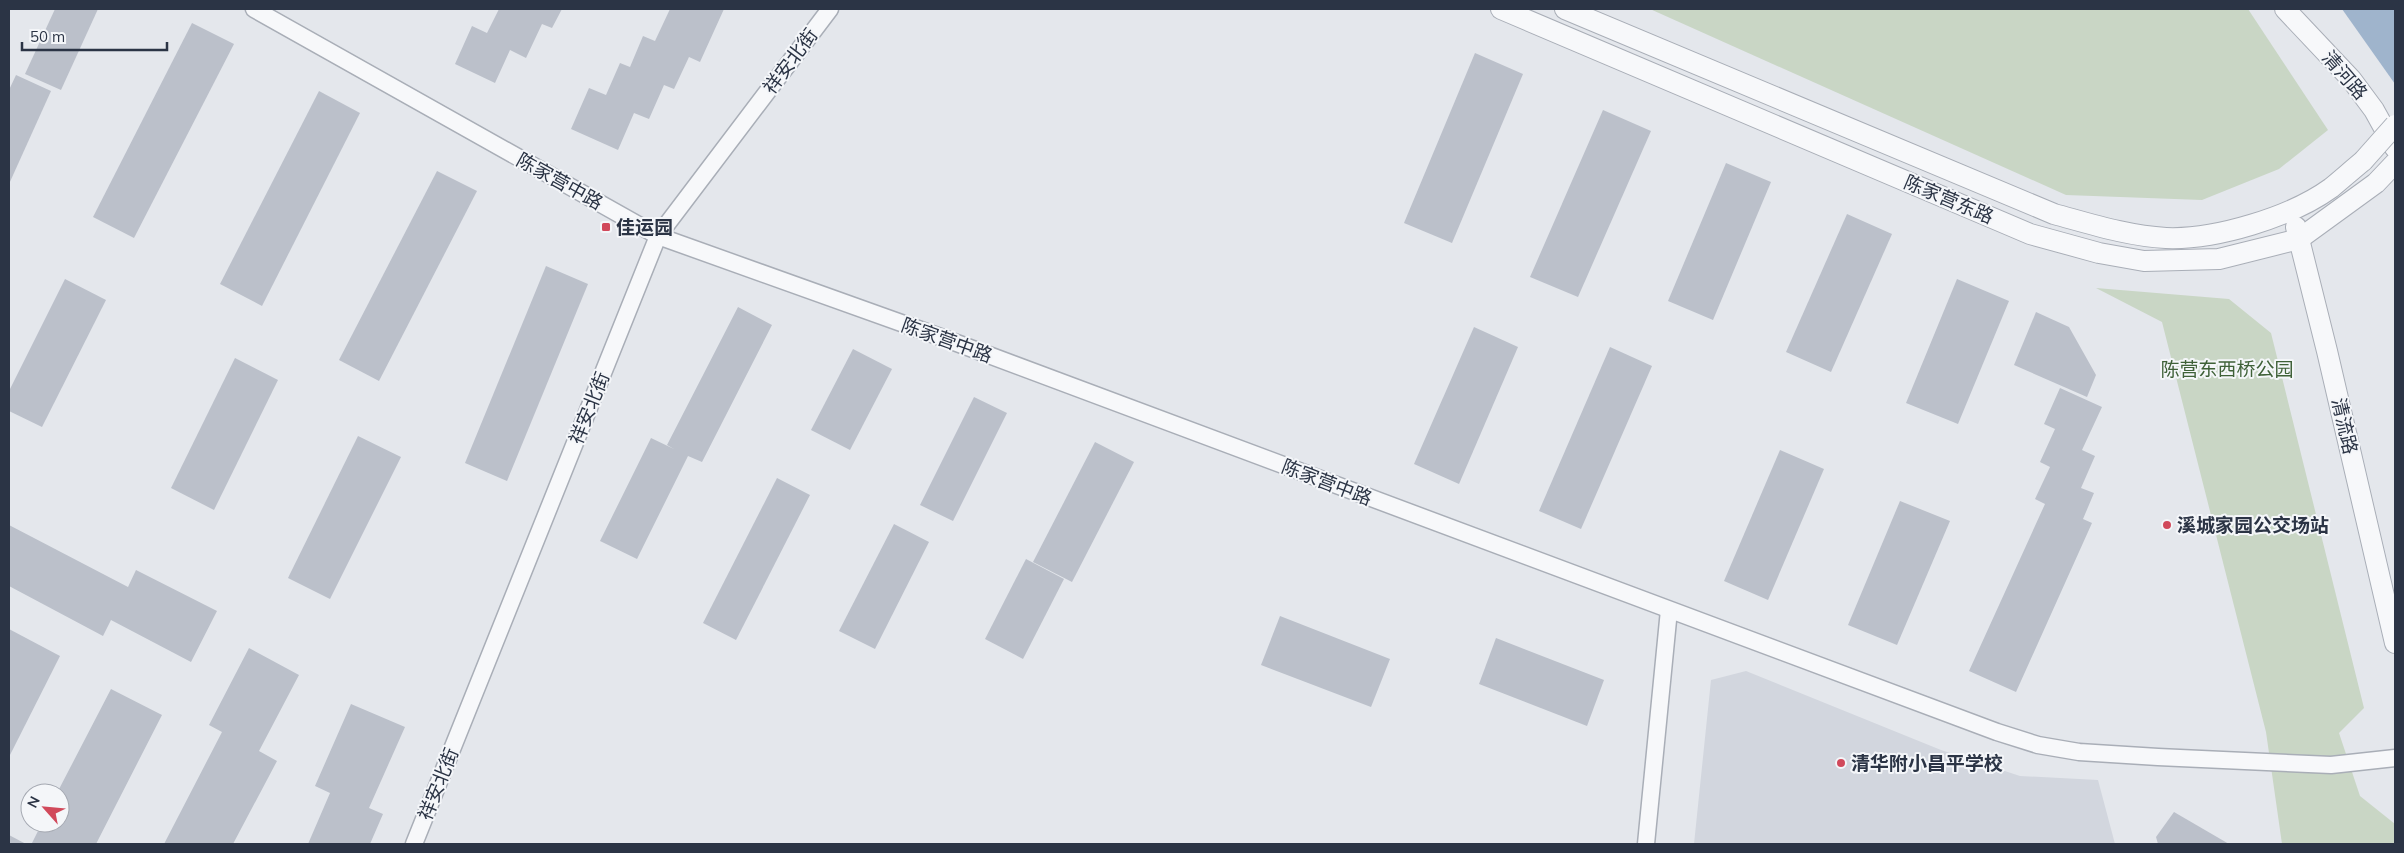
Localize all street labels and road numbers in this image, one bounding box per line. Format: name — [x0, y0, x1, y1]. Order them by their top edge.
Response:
street label: 祥安北街 — [758, 23, 822, 99]
street label: 清河路 — [2317, 46, 2373, 104]
street label: 陈家营中路 — [513, 147, 607, 215]
street label: 陈家营东路 — [1901, 169, 1997, 229]
street label: 陈家营中路 — [898, 312, 996, 368]
street label: 祥安北街 — [564, 368, 614, 448]
street label: 清流路 — [2327, 396, 2363, 456]
street label: 陈家营中路 — [1278, 454, 1376, 510]
street label: 祥安北街 — [413, 744, 463, 824]

